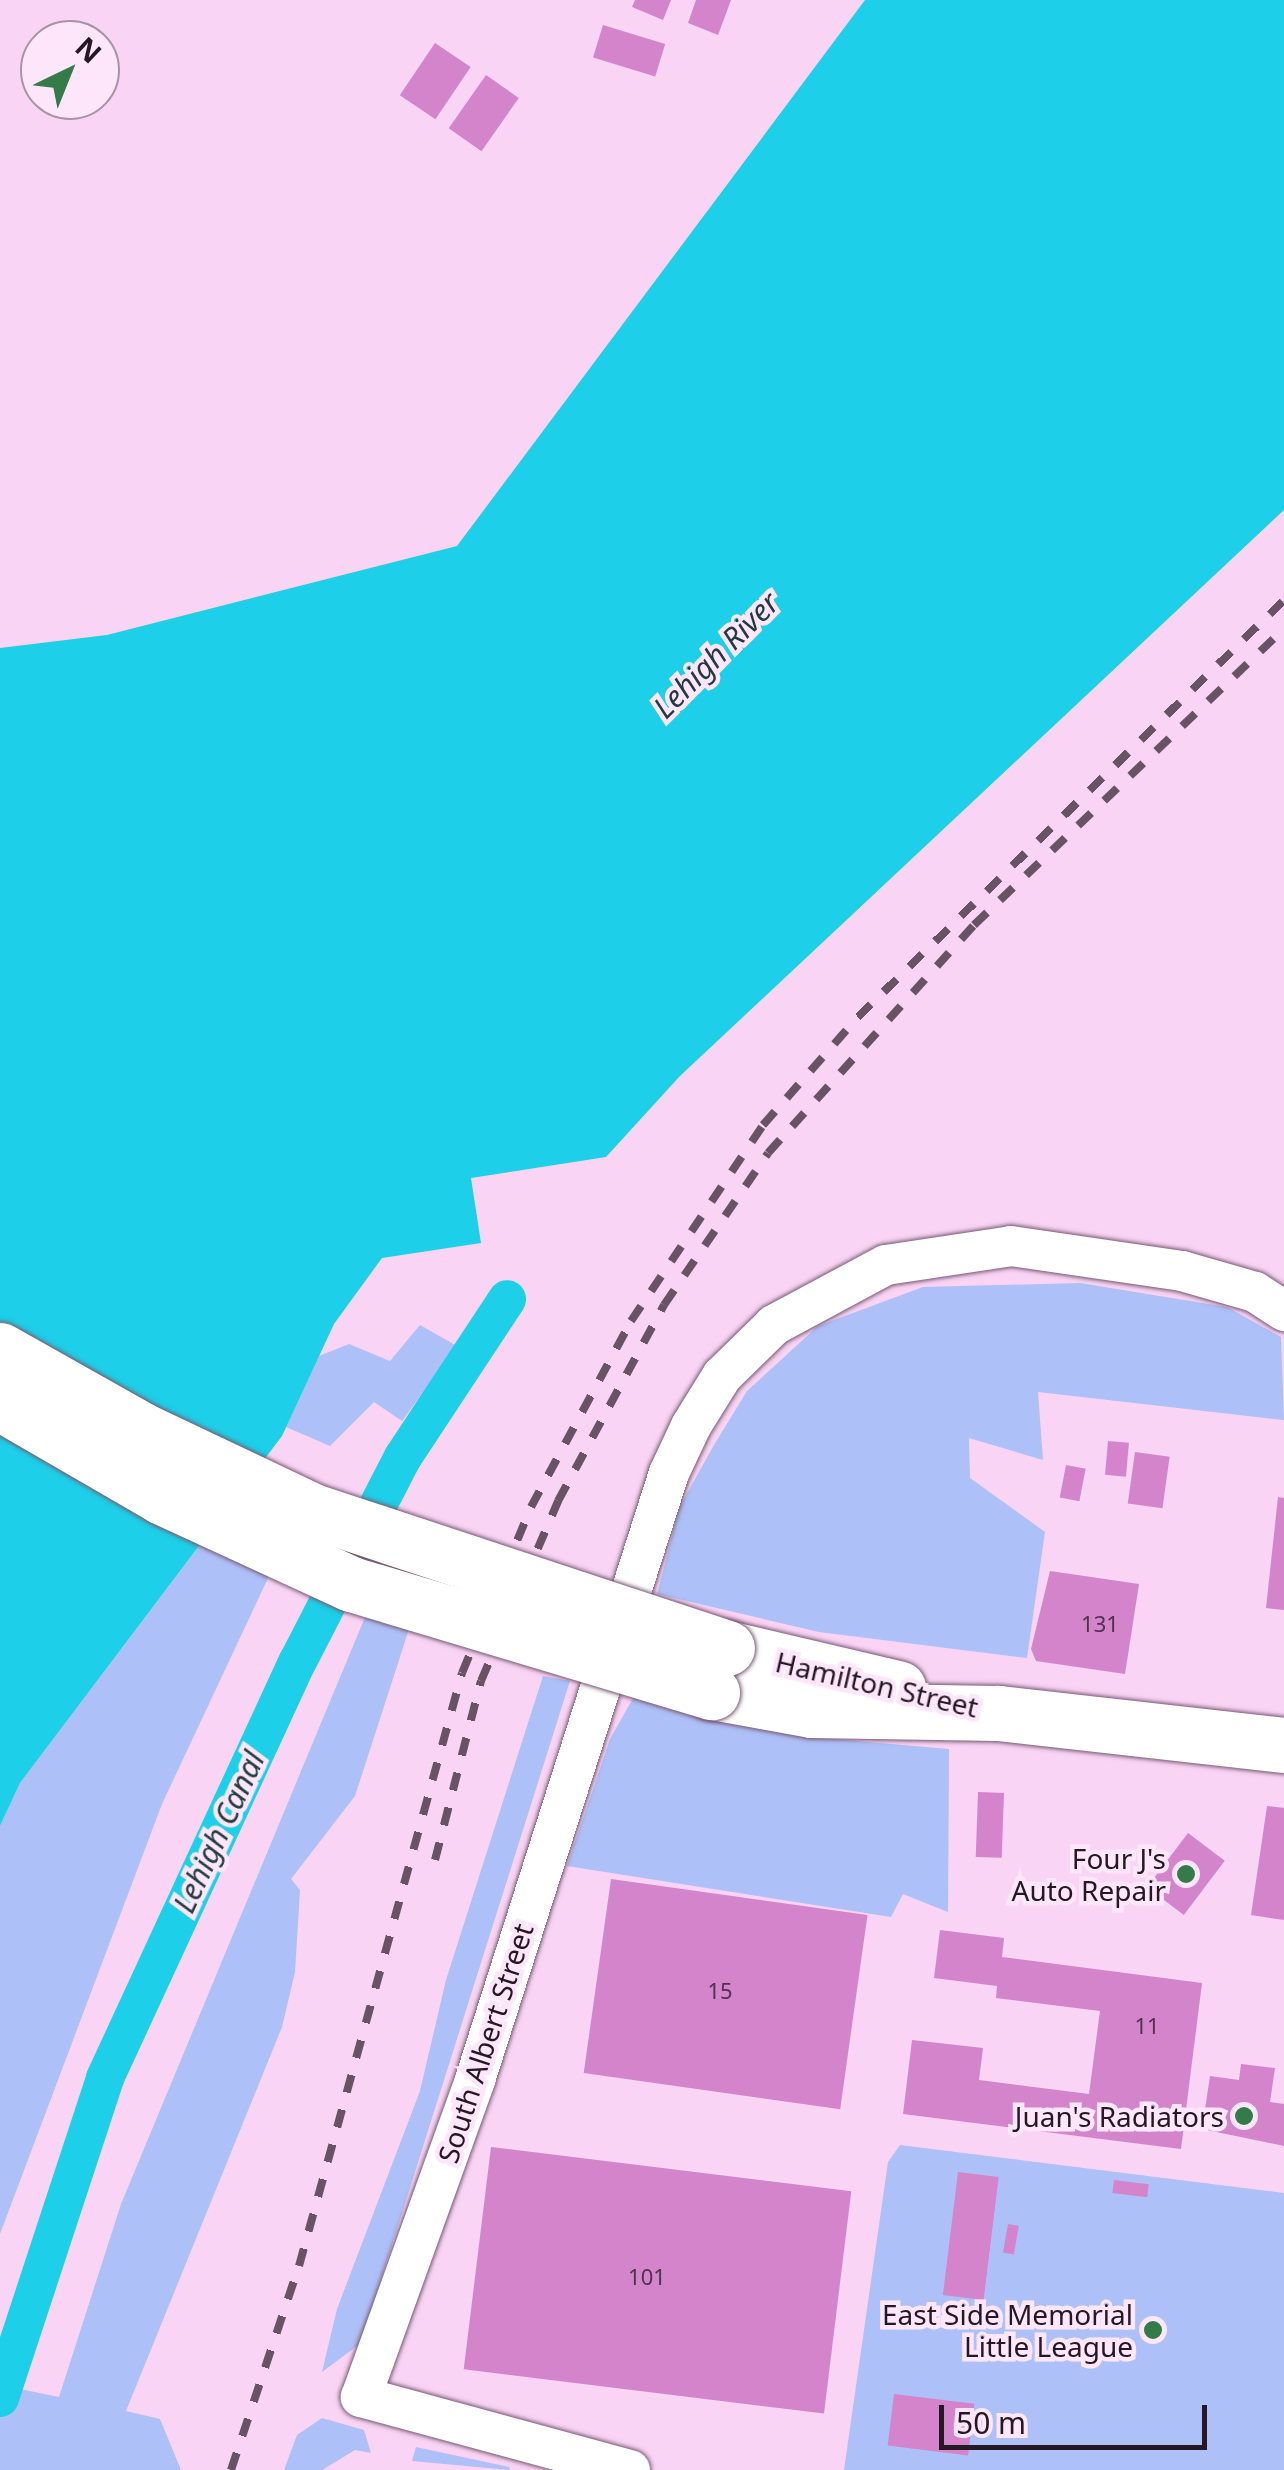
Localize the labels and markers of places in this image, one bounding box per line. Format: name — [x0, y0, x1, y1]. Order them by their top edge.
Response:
place label: Four J's Auto Repair — [1012, 1841, 1166, 1907]
marker: Four J's Auto Repair — [1175, 1863, 1197, 1885]
place label: Juan's Radiators — [1015, 2099, 1224, 2133]
marker: Juan's Radiators — [1233, 2105, 1255, 2127]
place label: East Side Memorial Little League — [882, 2297, 1133, 2363]
marker: East Side Memorial Little League — [1142, 2319, 1164, 2341]

